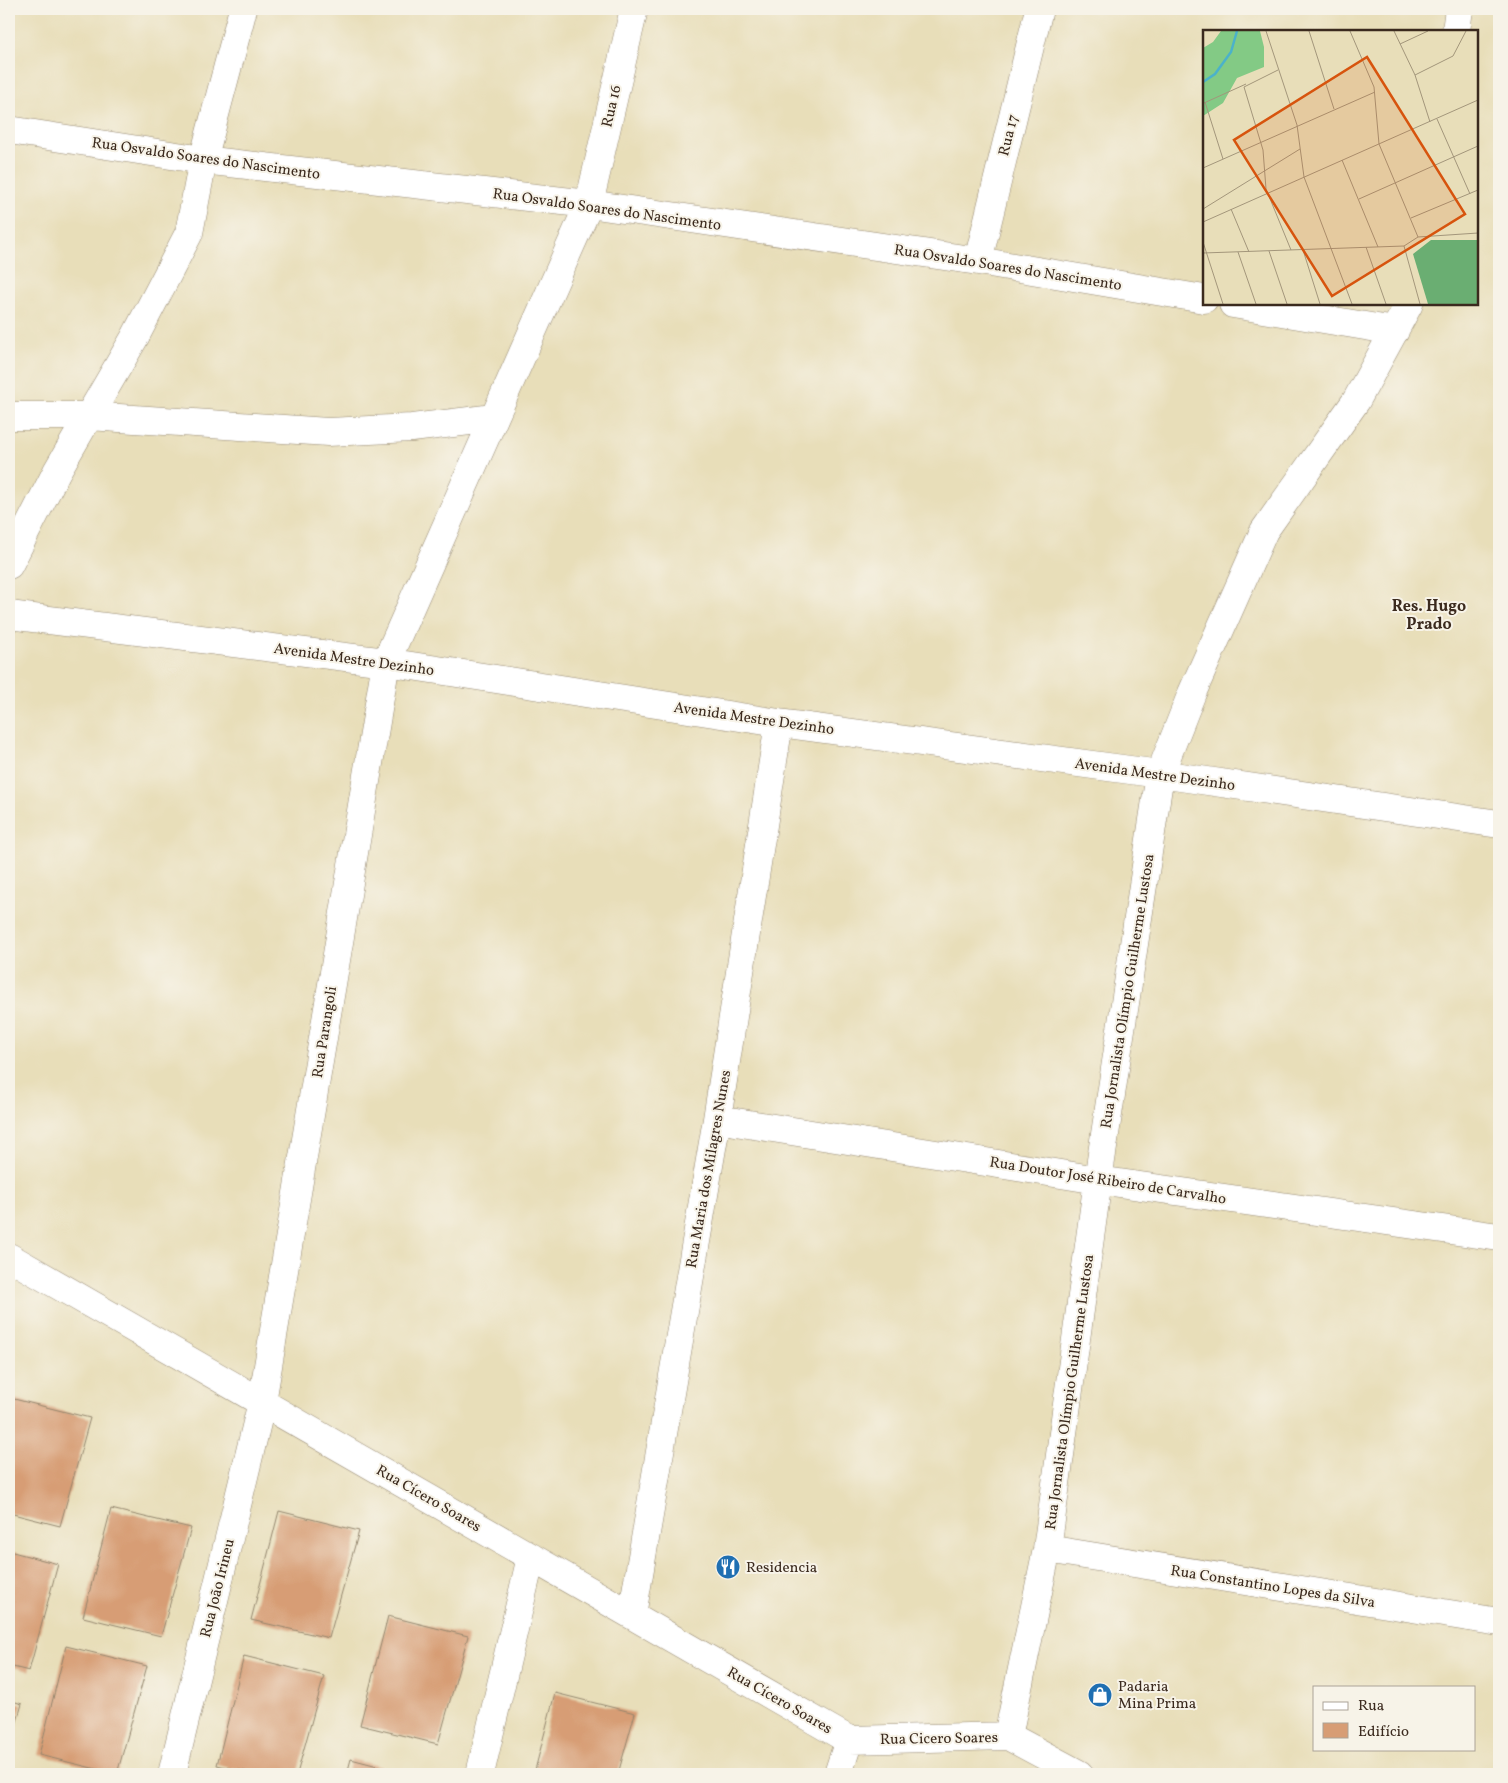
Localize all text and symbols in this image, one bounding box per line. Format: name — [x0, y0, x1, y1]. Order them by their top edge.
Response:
inset map — [1203, 30, 1478, 305]
street label: Rua 16 — [597, 83, 627, 129]
street label: Rua 17 — [994, 112, 1025, 158]
street label: Rua Osvaldo Soares do Nascimento — [90, 133, 321, 186]
street label: Rua Osvaldo Soares do Nascimento — [491, 184, 722, 237]
street label: Rua Osvaldo Soares do Nascimento — [892, 240, 1123, 297]
district label: Res. Hugo Prado — [1392, 596, 1466, 636]
street label: Avenida Mestre Dezinho — [272, 639, 435, 682]
street label: Avenida Mestre Dezinho — [672, 698, 835, 741]
street label: Avenida Mestre Dezinho — [1073, 754, 1236, 797]
street label: Rua Jornalista Olímpio Guilherme Lustosa — [1096, 852, 1161, 1130]
street label: Rua Parangoli — [308, 985, 343, 1080]
street label: Rua Maria dos Milagres Nunes — [682, 1069, 737, 1270]
street label: Rua Doutor José Ribeiro de Carvalho — [988, 1152, 1228, 1211]
street label: Rua Jornalista Olímpio Guilherme Lustosa — [1041, 1253, 1100, 1531]
street label: Rua Cícero Soares — [372, 1461, 485, 1538]
street label: Rua João Irineu — [196, 1537, 241, 1640]
restaurant icon: Residencia — [715, 1554, 741, 1580]
place label: Residencia — [746, 1558, 817, 1579]
street label: Rua Constantino Lopes da Silva — [1169, 1561, 1377, 1614]
street label: Rua Cícero Soares — [723, 1663, 836, 1740]
place label: Padaria Mina Prima — [1118, 1677, 1196, 1715]
shop icon: Padaria Mina Prima — [1087, 1682, 1113, 1708]
legend — [1313, 1686, 1476, 1750]
text: Rua — [1358, 1696, 1384, 1717]
text: Edifício — [1358, 1722, 1409, 1743]
street label: Rua Cicero Soares — [880, 1728, 998, 1751]

